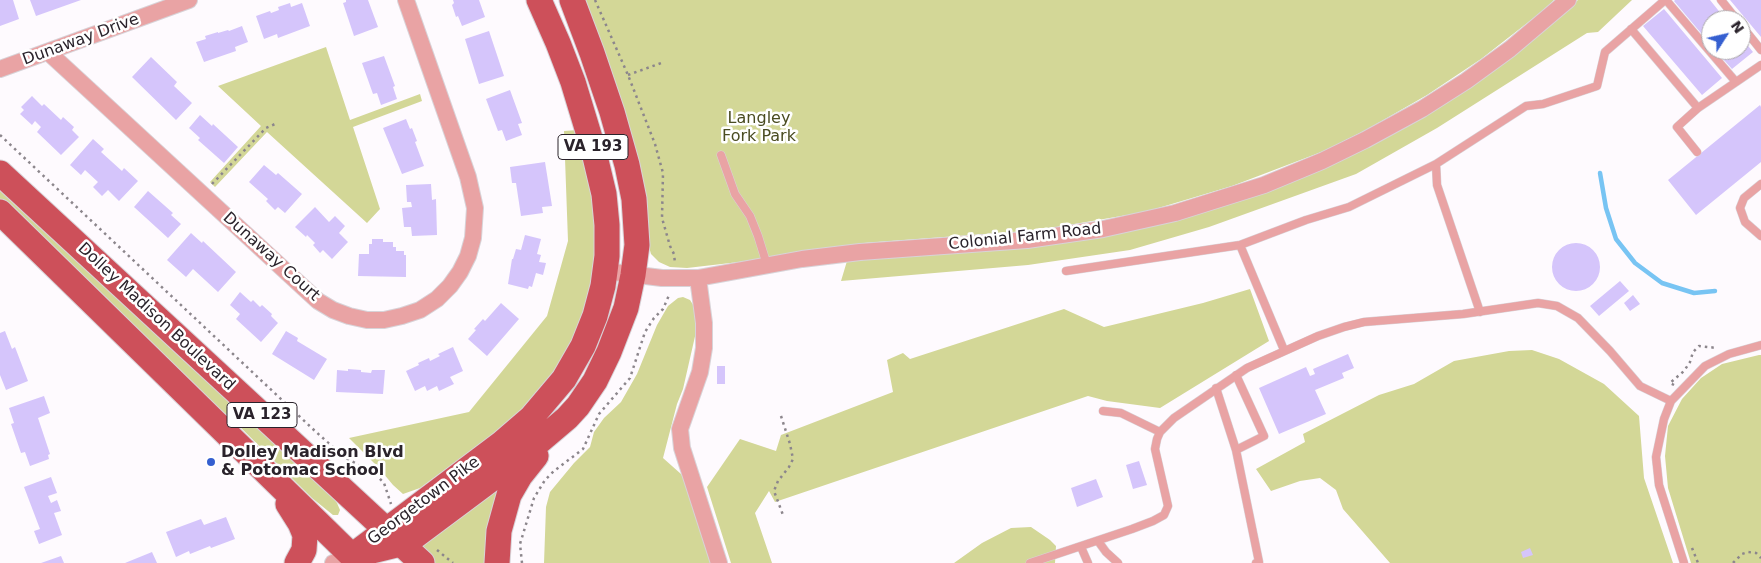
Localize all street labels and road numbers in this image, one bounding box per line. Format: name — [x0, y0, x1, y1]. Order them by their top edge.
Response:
street label: Dunaway Drive — [20, 10, 142, 70]
road number: VA 193 — [558, 134, 628, 160]
street label: Dunaway Court — [219, 208, 323, 306]
street label: Colonial Farm Road — [948, 219, 1102, 255]
street label: Dolley Madison Boulevard — [73, 239, 239, 395]
road number: VA 123 — [227, 402, 297, 428]
street label: Georgetown Pike — [364, 453, 484, 549]

